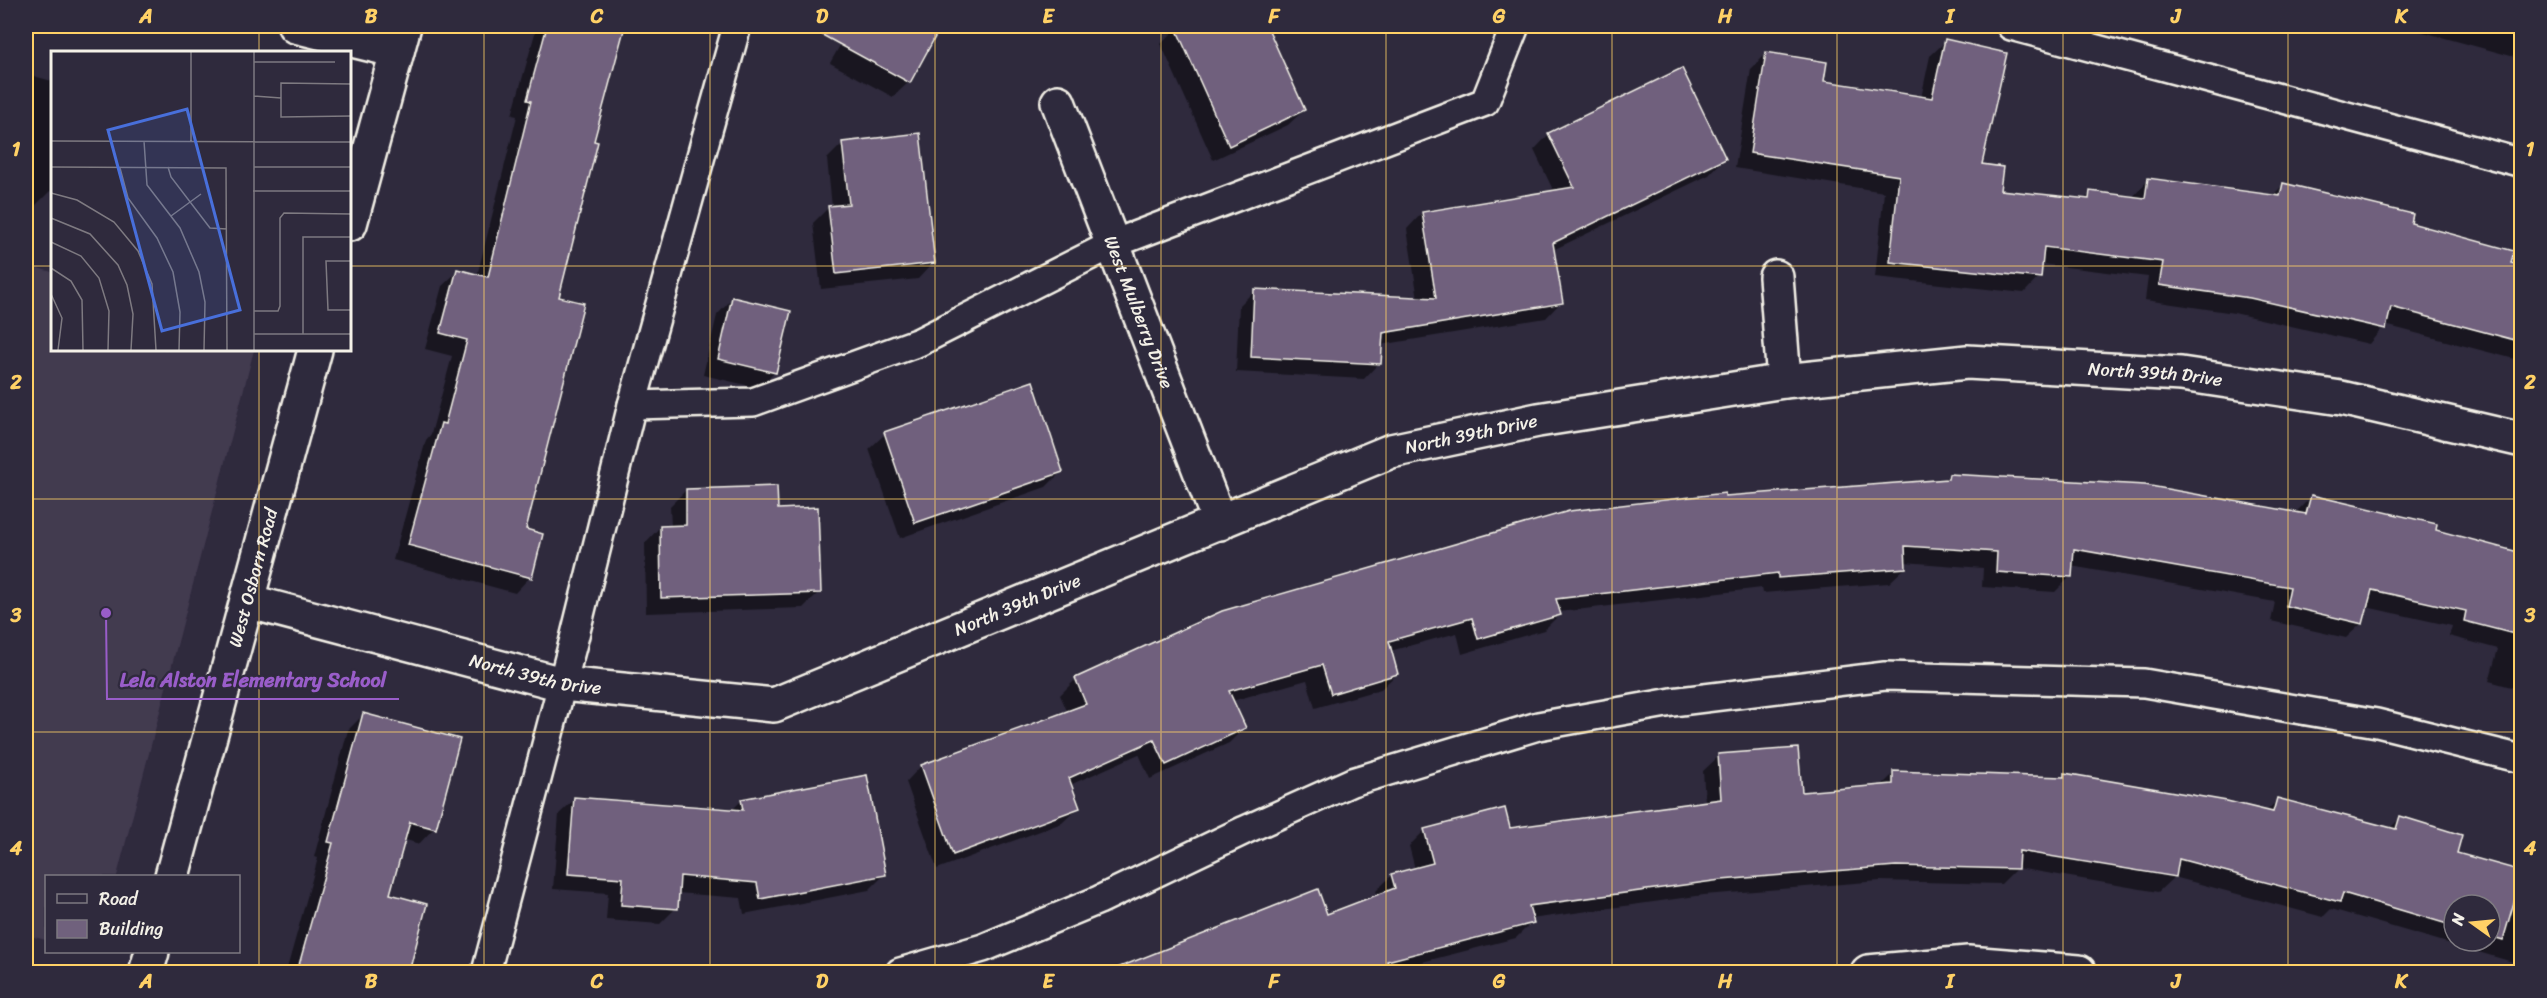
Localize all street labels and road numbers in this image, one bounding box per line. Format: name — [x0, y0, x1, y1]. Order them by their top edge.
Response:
street label: West Mulberry Drive — [1095, 230, 1183, 393]
street label: North 39th Drive — [2087, 353, 2225, 396]
street label: North 39th Drive — [1402, 405, 1540, 464]
street label: West Osborn Road — [219, 503, 288, 651]
street label: North 39th Drive — [949, 564, 1086, 645]
street label: North 39th Drive — [466, 644, 603, 704]

